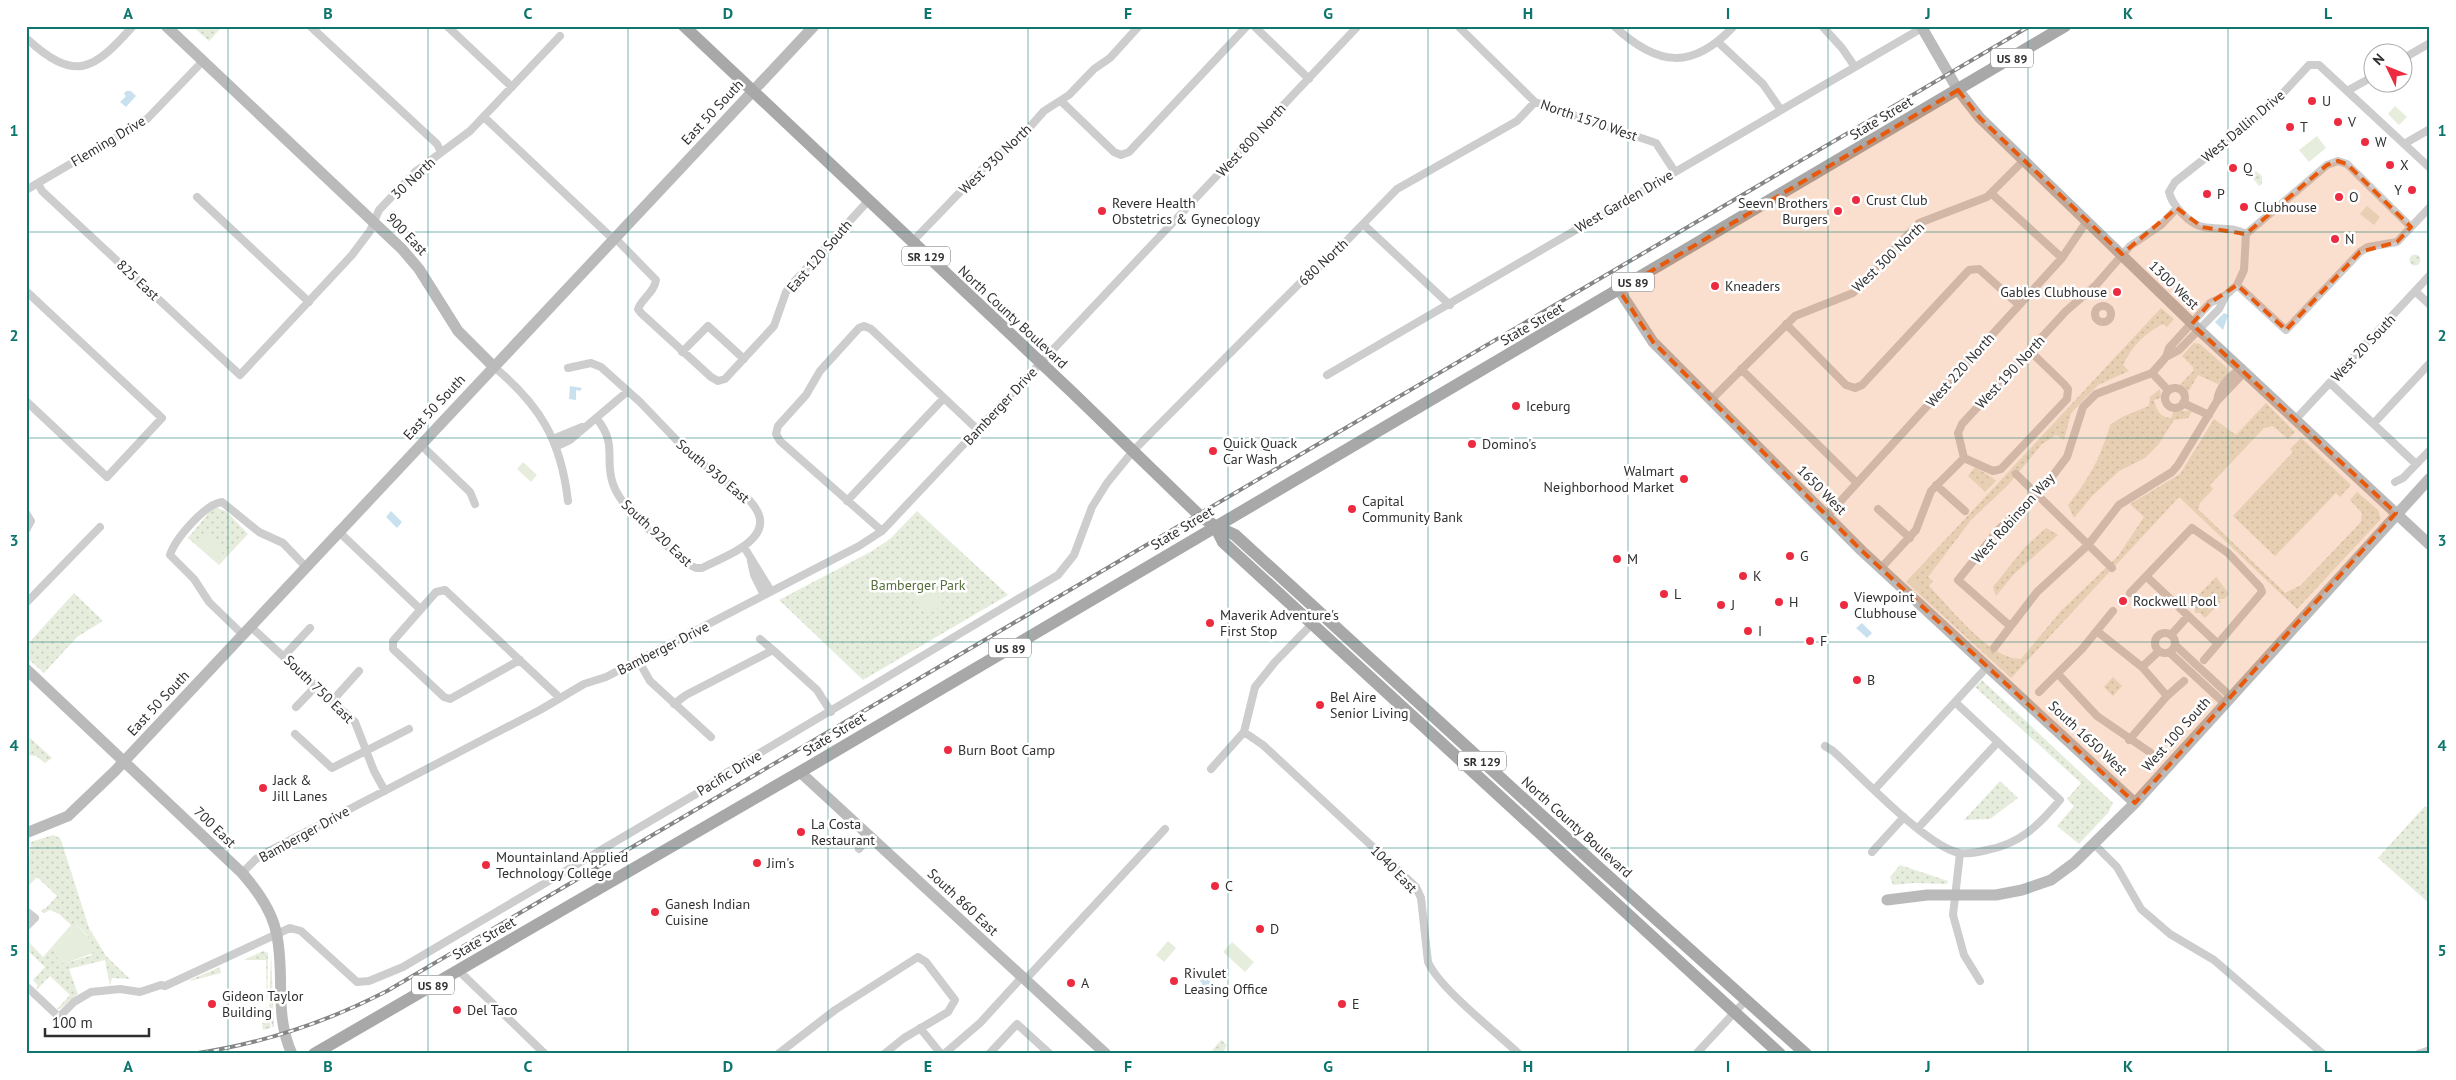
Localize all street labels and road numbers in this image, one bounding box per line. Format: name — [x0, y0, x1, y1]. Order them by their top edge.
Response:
road number: US 89 — [1991, 48, 2033, 68]
street label: East 50 South — [677, 76, 747, 148]
street label: West Dallin Drive — [2198, 86, 2288, 166]
street label: State Street — [1846, 92, 1916, 144]
street label: North 1570 West — [1538, 95, 1640, 145]
street label: West 800 North — [1212, 100, 1290, 180]
street label: Fleming Drive — [67, 112, 149, 170]
street label: West 930 North — [955, 120, 1035, 198]
street label: 30 North — [387, 153, 439, 203]
street label: West Garden Drive — [1572, 166, 1676, 236]
street label: 900 East — [383, 209, 432, 259]
street label: East 120 South — [783, 216, 855, 296]
street label: West 300 North — [1848, 218, 1928, 296]
street label: 680 North — [1295, 235, 1351, 289]
road number: SR 129 — [902, 247, 950, 266]
street label: 825 East — [113, 256, 163, 304]
street label: 1300 West — [2145, 257, 2203, 313]
street label: North County Boulevard — [955, 262, 1071, 372]
road number: US 89 — [1612, 272, 1654, 292]
street label: State Street — [1497, 298, 1567, 349]
street label: West 20 South — [2327, 310, 2399, 386]
street label: West 220 North — [1922, 329, 1998, 411]
street label: West 190 North — [1971, 332, 2049, 412]
street label: Bamberger Drive — [959, 363, 1041, 449]
street label: East 50 South — [399, 371, 469, 443]
street label: South 930 East — [673, 435, 754, 507]
street label: 1650 West — [1793, 461, 1851, 519]
street label: West Robinson Way — [1968, 469, 2059, 567]
street label: South 920 East — [618, 496, 696, 571]
street label: State Street — [1147, 502, 1217, 554]
street label: Bamberger Drive — [614, 617, 712, 679]
road number: US 89 — [989, 638, 1031, 658]
street label: South 750 East — [280, 651, 358, 727]
street label: East 50 South — [123, 667, 193, 739]
street label: West 100 South — [2138, 693, 2214, 775]
street label: South 1650 West — [2045, 697, 2131, 779]
street label: State Street — [799, 708, 869, 760]
street label: Pacific Drive — [693, 746, 765, 800]
road number: SR 129 — [1458, 751, 1506, 770]
street label: North County Boulevard — [1518, 772, 1636, 882]
street label: Bamberger Drive — [256, 802, 352, 866]
street label: 700 East — [190, 803, 240, 852]
street label: 1040 East — [1367, 841, 1421, 897]
street label: South 860 East — [924, 865, 1002, 940]
street label: State Street — [449, 912, 519, 963]
road number: US 89 — [412, 976, 454, 994]

